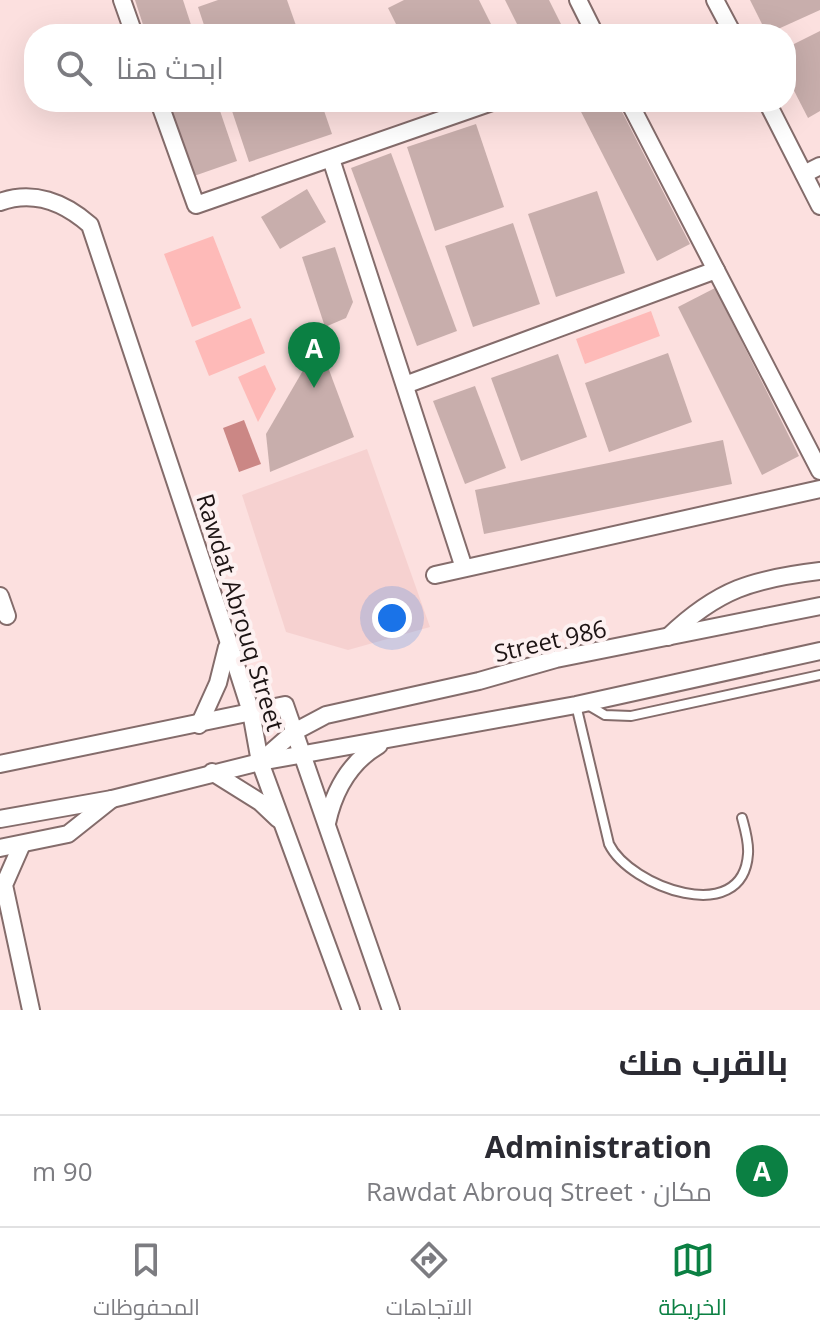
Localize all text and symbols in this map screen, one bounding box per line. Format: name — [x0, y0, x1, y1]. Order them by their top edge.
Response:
search box — [24, 24, 796, 112]
icon: search — [52, 46, 96, 90]
text: ابحث هنا — [116, 47, 224, 88]
pin: A — [288, 322, 340, 388]
street label: Rawdat Abrouq Street — [189, 489, 293, 735]
your location — [372, 598, 412, 638]
street label: Street 986 — [491, 611, 609, 669]
text: بالقرب منك — [619, 1039, 788, 1085]
text: Administration — [485, 1126, 712, 1167]
text: 90 m — [32, 1153, 93, 1189]
text: A — [753, 1153, 771, 1189]
text: مكان · Rawdat Abrouq Street — [366, 1173, 712, 1209]
tab: المحفوظات — [93, 1238, 200, 1328]
tab: الاتجاهات — [386, 1238, 473, 1328]
tab: الخريطة — [658, 1238, 727, 1328]

